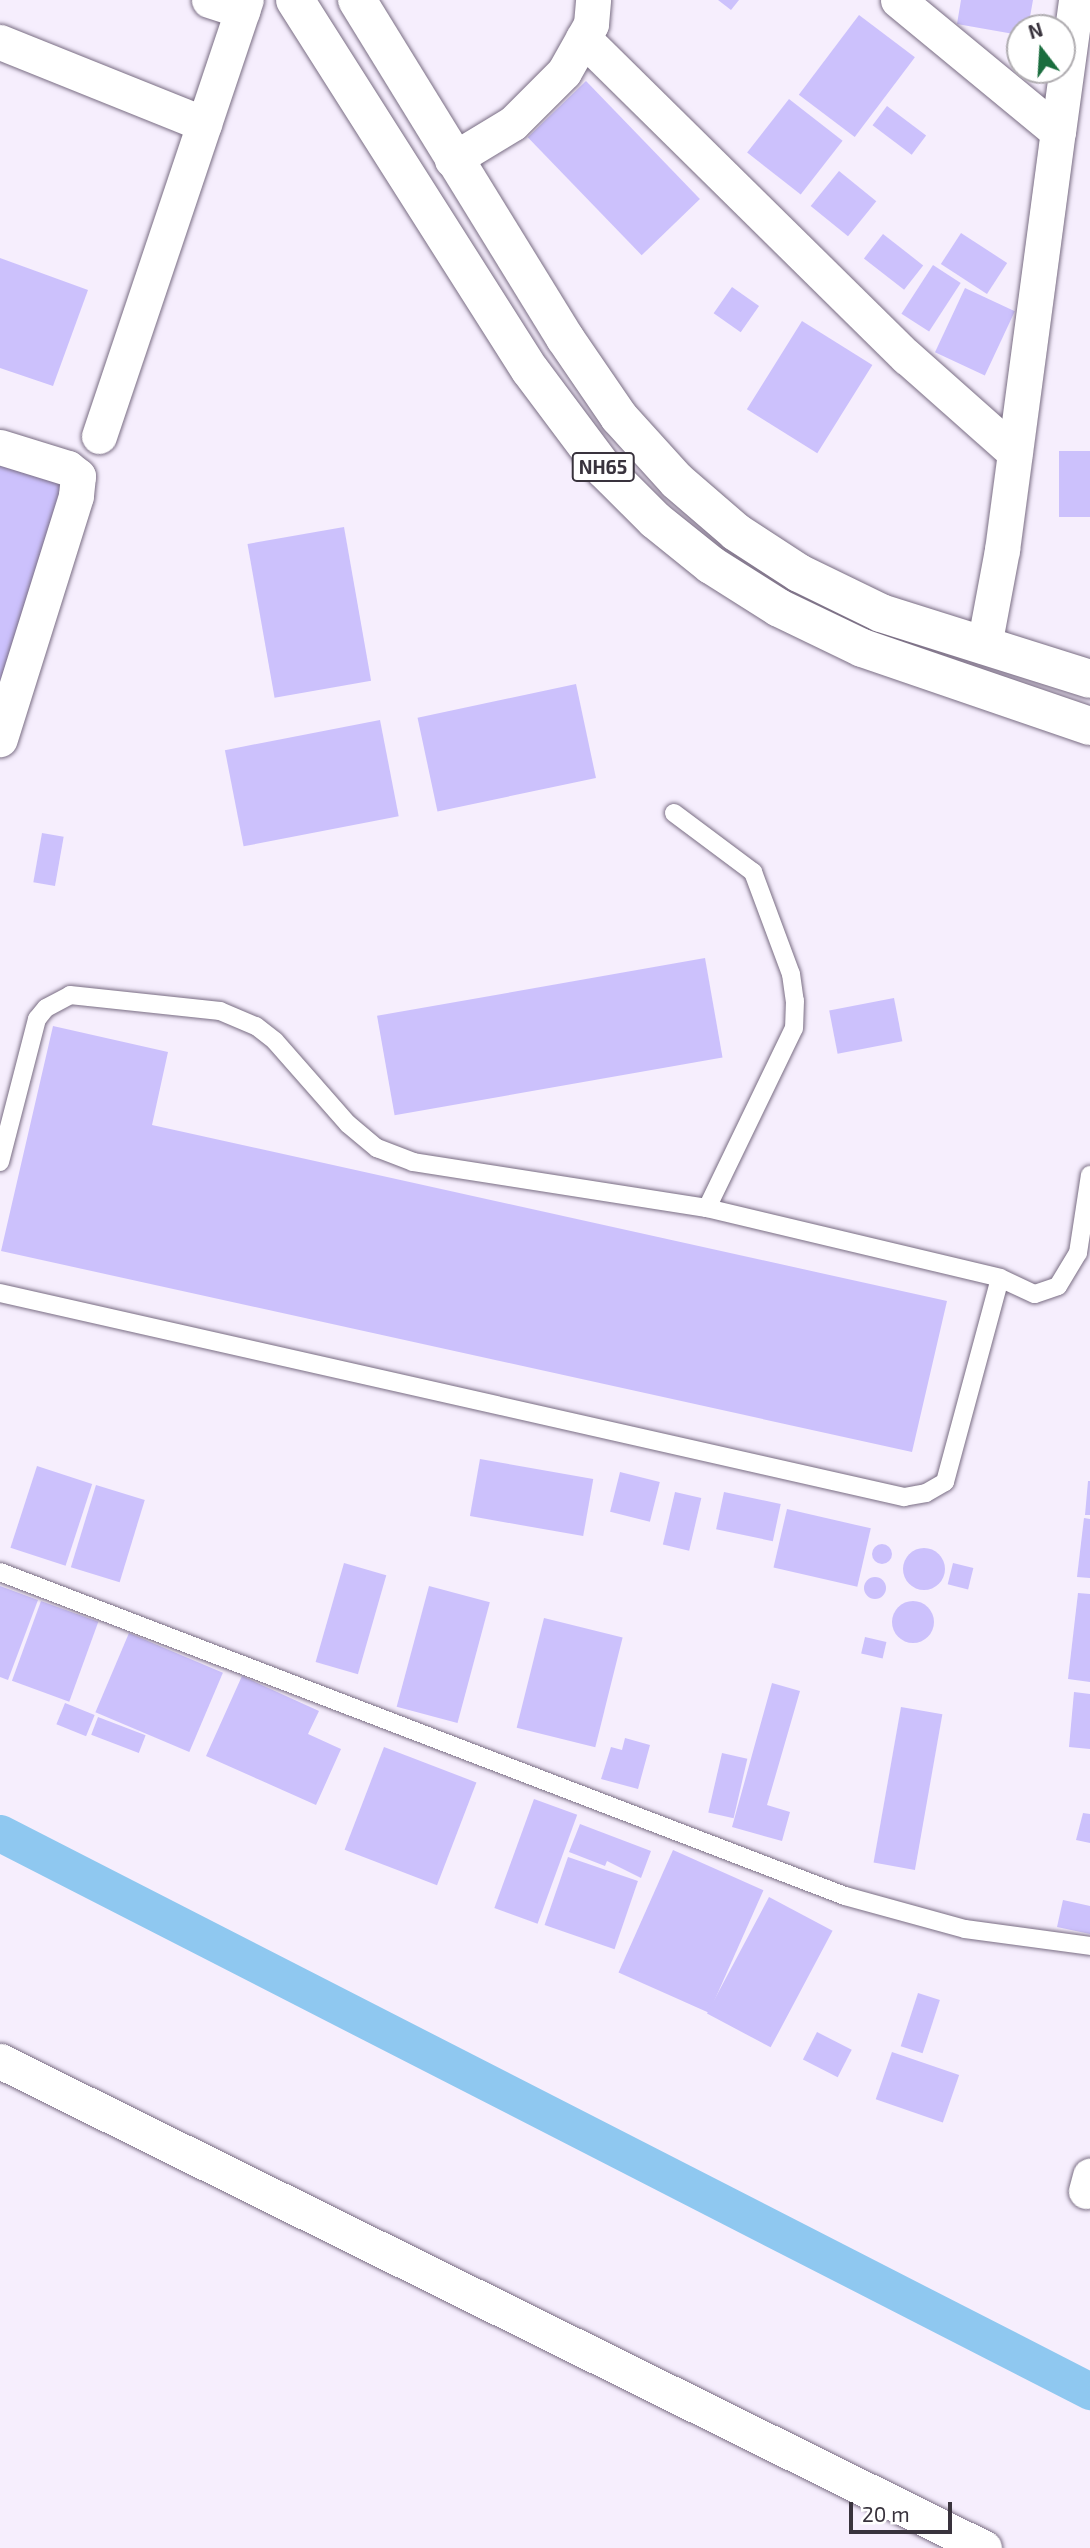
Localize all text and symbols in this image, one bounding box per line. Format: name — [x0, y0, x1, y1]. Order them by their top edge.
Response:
north arrow — [1006, 14, 1076, 84]
text: N — [1025, 17, 1045, 43]
road number: NH65 — [572, 452, 634, 482]
scale bar — [852, 2488, 955, 2532]
text: 20 m — [862, 2501, 910, 2526]

